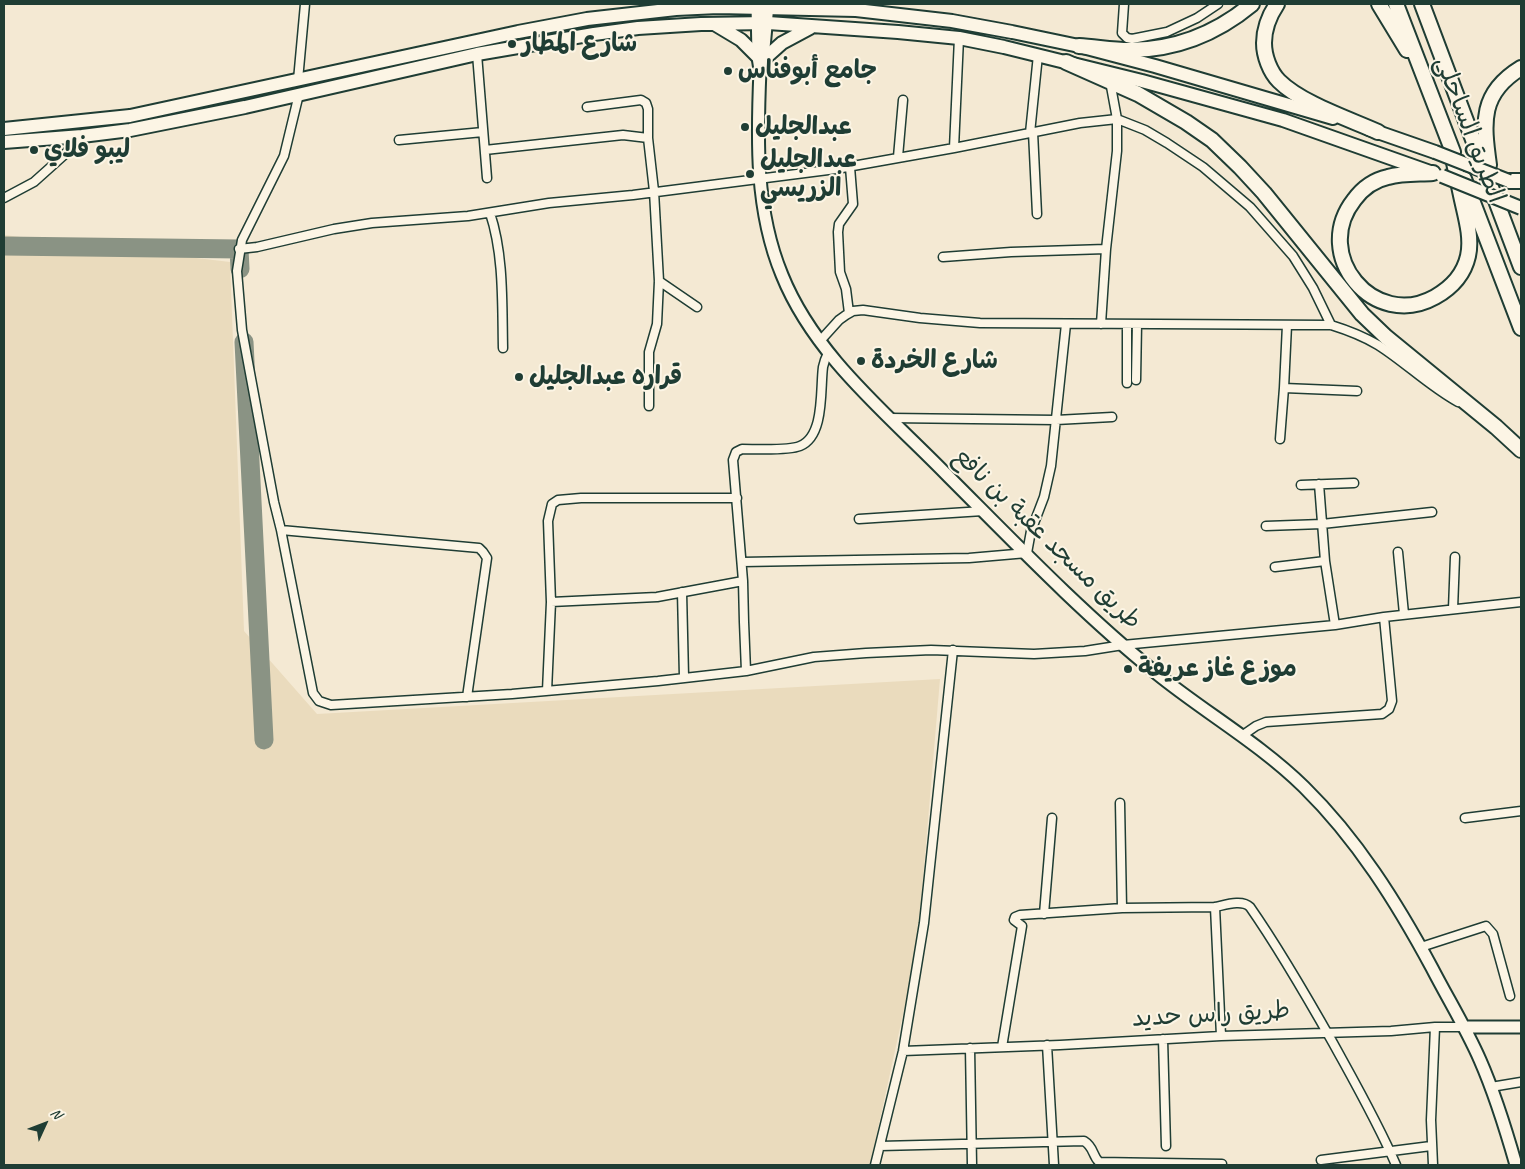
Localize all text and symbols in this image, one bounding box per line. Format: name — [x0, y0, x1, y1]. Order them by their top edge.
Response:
place label: شارع المطار — [522, 29, 637, 59]
marker: شارع المطار — [506, 38, 518, 50]
street label: الطريق الساحلى — [1427, 52, 1511, 208]
place label: جامع أبوفناس — [738, 56, 877, 86]
marker: جامع أبوفناس — [722, 65, 734, 77]
place label: عبدالجليل — [755, 112, 852, 142]
marker: عبدالجليل — [739, 121, 751, 133]
place label: ليبو فلاي — [44, 135, 130, 165]
marker: ليبو فلاي — [28, 144, 40, 156]
place label: عبدالجليل الزريسي — [760, 145, 857, 204]
marker: عبدالجليل الزريسي — [744, 168, 756, 180]
place label: شارع الخردة — [871, 346, 998, 376]
marker: شارع الخردة — [855, 355, 867, 367]
place label: قراره عبدالجليل — [529, 362, 682, 392]
marker: قراره عبدالجليل — [513, 371, 525, 383]
street label: طريق مسجد عقبة بن نافع — [947, 442, 1147, 636]
place label: موزع غاز عريفة — [1138, 654, 1297, 684]
marker: موزع غاز عريفة — [1122, 663, 1134, 675]
street label: طريق راس حديد — [1131, 996, 1291, 1034]
north arrow — [20, 1099, 70, 1149]
text: N — [47, 1104, 66, 1122]

